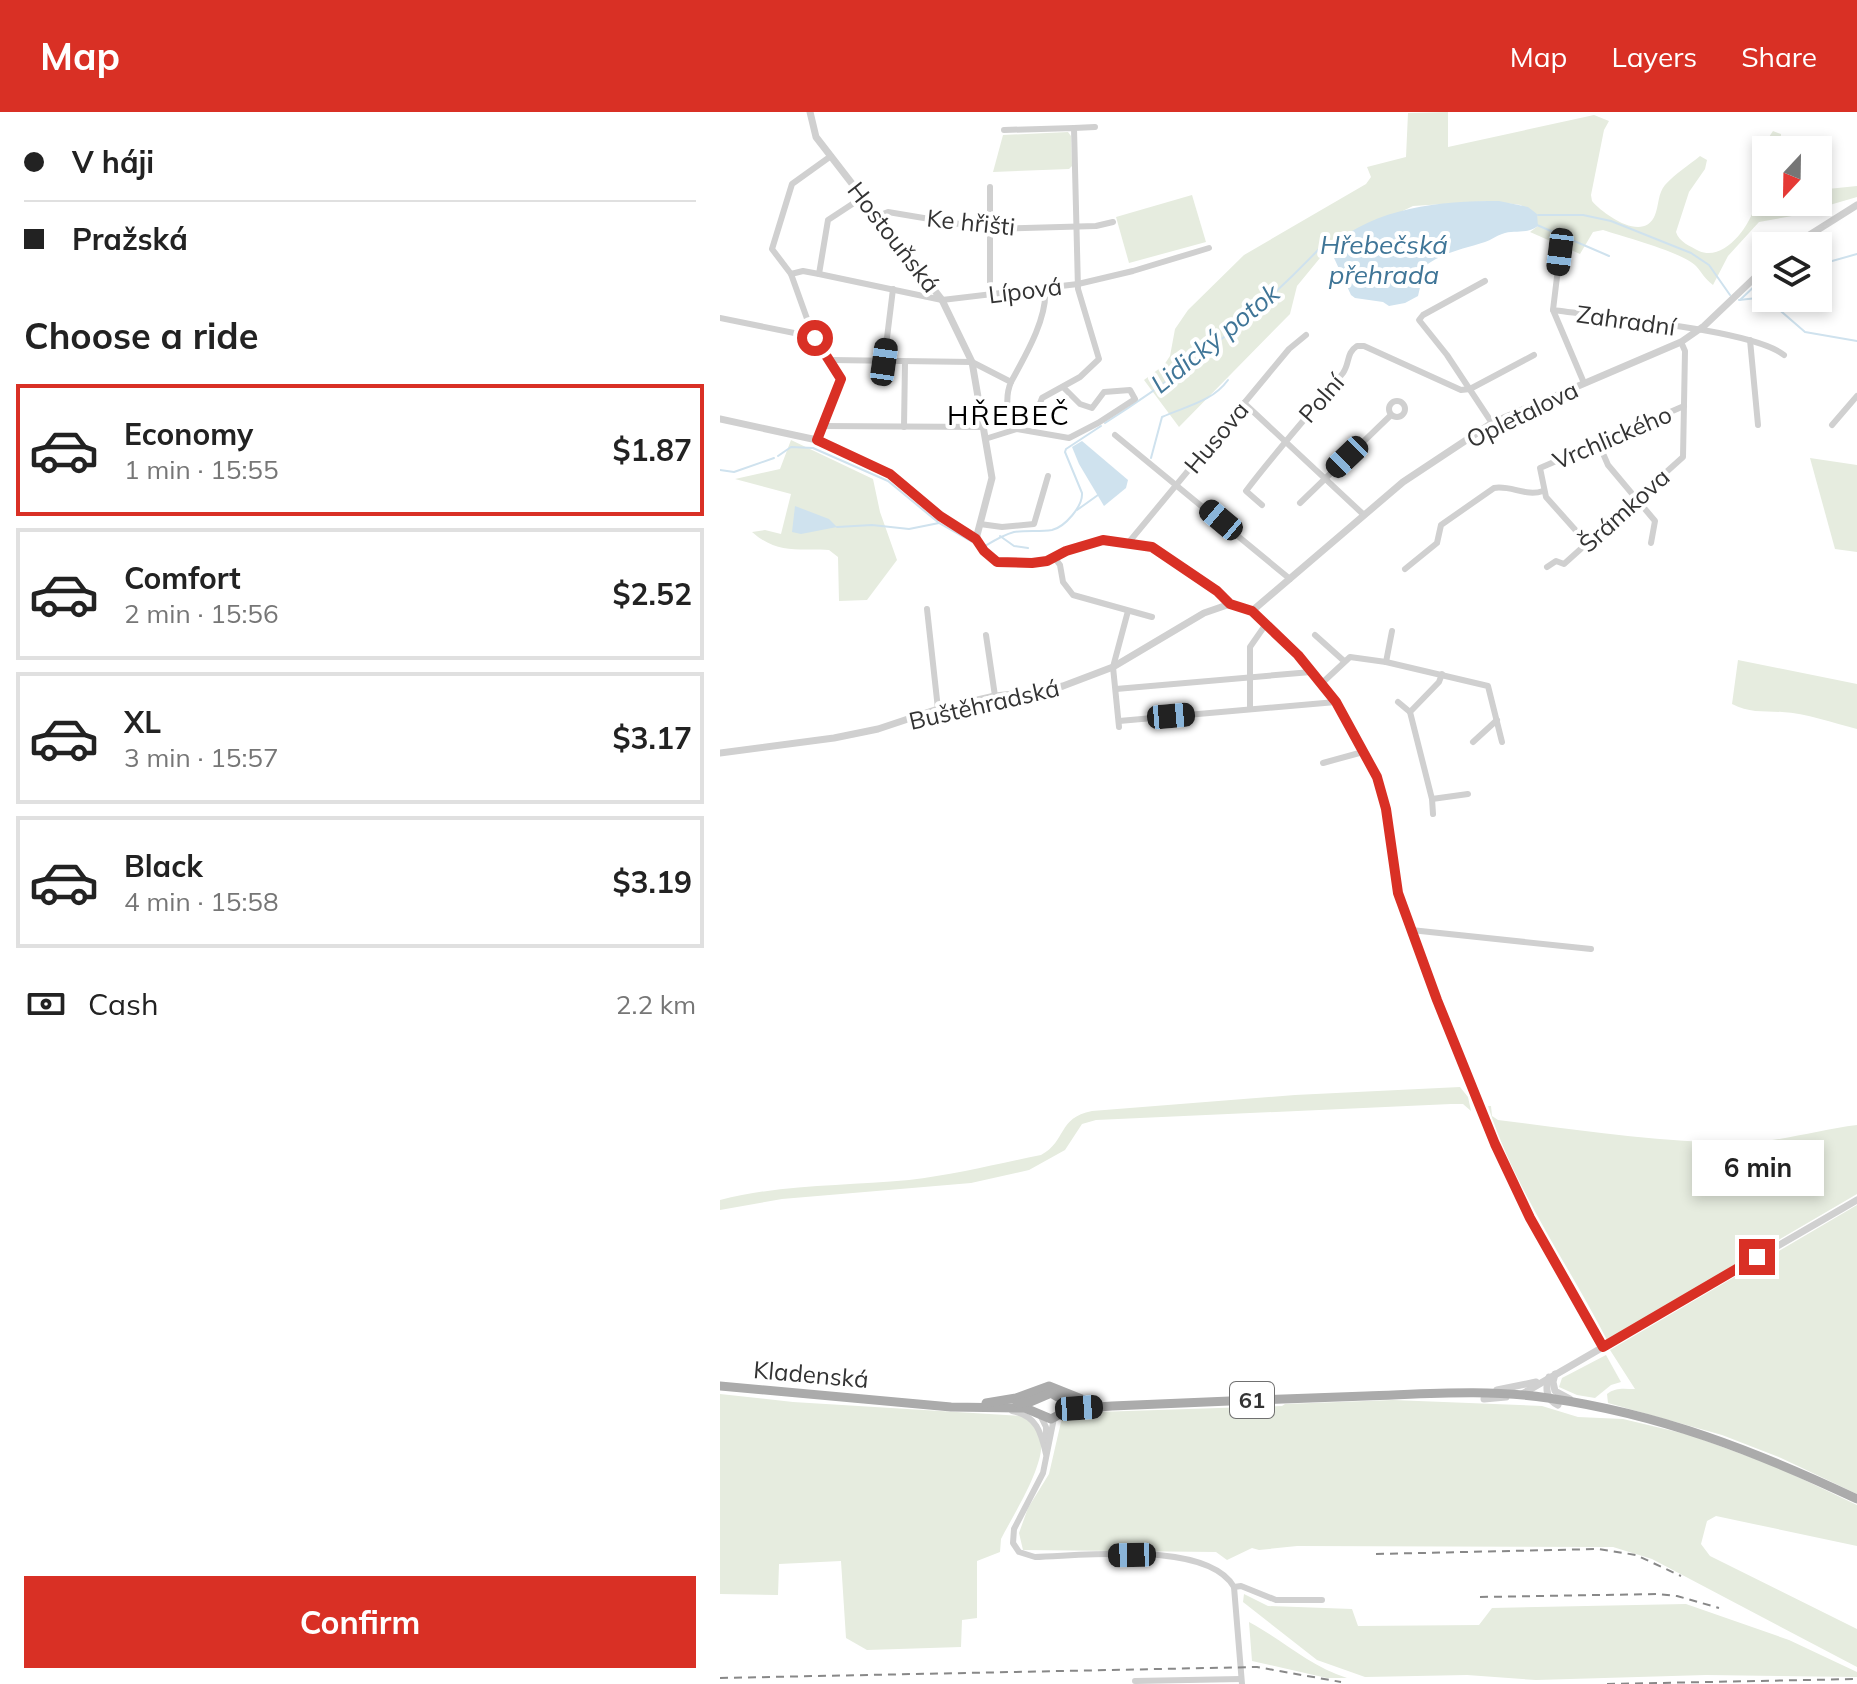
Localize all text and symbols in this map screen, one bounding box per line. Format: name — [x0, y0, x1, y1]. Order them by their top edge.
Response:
text: Map — [40, 32, 120, 80]
text: Map — [1510, 39, 1567, 74]
text: Layers — [1611, 39, 1697, 74]
text: Share — [1741, 39, 1817, 74]
north arrow — [1752, 136, 1832, 216]
map controls — [1752, 136, 1832, 312]
text: V háji — [72, 143, 154, 181]
street label: Hostouňská — [841, 176, 947, 298]
street label: Ke hřišti — [925, 202, 1017, 242]
text: Pražská — [72, 220, 188, 258]
car — [1545, 227, 1575, 277]
water label: Hřebečská přehrada — [1320, 228, 1448, 291]
button: layers — [1752, 232, 1832, 312]
street label: Lípová — [987, 271, 1063, 309]
water label: Lidický potok — [1144, 276, 1287, 400]
street label: Zahradní — [1575, 298, 1679, 342]
text: Choose a ride — [24, 313, 258, 358]
route start — [797, 320, 833, 356]
car — [869, 337, 899, 387]
street label: Polní — [1292, 367, 1351, 428]
street label: Opletalova — [1461, 374, 1583, 454]
street label: Husova — [1177, 395, 1255, 479]
district label: HŘEBEČ — [947, 397, 1071, 432]
street label: Vrchlického — [1548, 399, 1676, 475]
icon: car — [28, 414, 100, 486]
text: Economy — [124, 415, 253, 453]
text: $1.87 — [613, 431, 692, 469]
car — [1321, 432, 1373, 482]
text: 1 min · 15:55 — [124, 453, 279, 486]
street label: Šrámkova — [1572, 462, 1676, 558]
car — [1195, 495, 1247, 545]
icon: car — [28, 558, 100, 630]
text: Comfort — [124, 559, 241, 597]
text: $2.52 — [613, 575, 692, 613]
text: 2 min · 15:56 — [124, 597, 279, 630]
street label: Buštěhradská — [906, 672, 1062, 736]
icon: car — [28, 702, 100, 774]
car — [1146, 702, 1196, 730]
text: XL — [124, 703, 161, 741]
text: $3.17 — [613, 719, 692, 757]
text: 3 min · 15:57 — [124, 741, 279, 774]
icon: car — [28, 846, 100, 918]
text: Black — [124, 847, 203, 885]
text: $3.19 — [613, 863, 692, 901]
text: 4 min · 15:58 — [124, 885, 279, 918]
icon: cash — [24, 982, 68, 1026]
text: Cash — [88, 985, 159, 1023]
text: 2.2 km — [616, 988, 696, 1021]
callout: 6 min — [1691, 1141, 1823, 1197]
text: 6 min — [1724, 1151, 1792, 1184]
route end — [1739, 1239, 1775, 1275]
street label: Kladenská — [752, 1354, 870, 1394]
road number: 61 — [1230, 1382, 1274, 1418]
car — [1054, 1394, 1104, 1422]
car — [1108, 1543, 1156, 1567]
button: Confirm — [24, 1576, 696, 1668]

